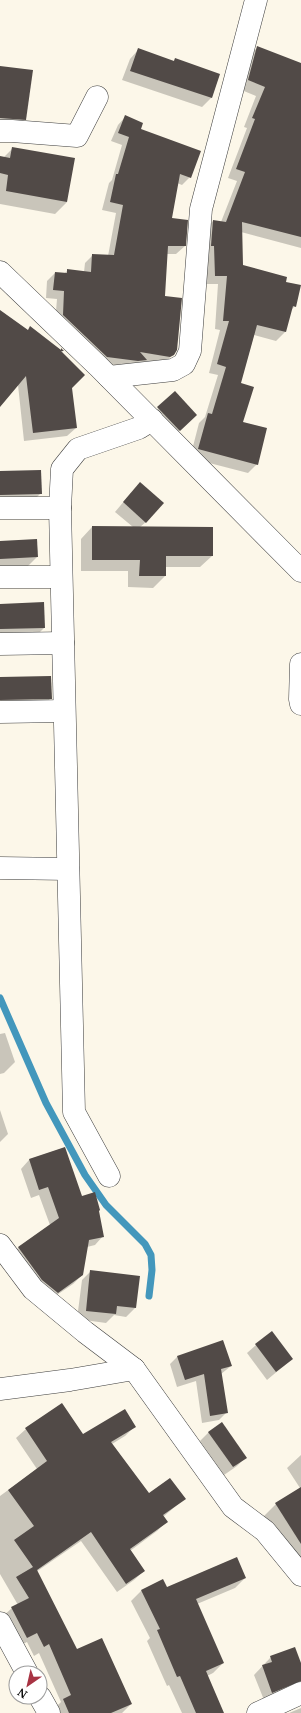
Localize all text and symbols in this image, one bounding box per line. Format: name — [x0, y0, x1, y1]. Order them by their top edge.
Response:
north arrow — [8, 1665, 48, 1705]
text: N — [14, 1685, 30, 1702]

